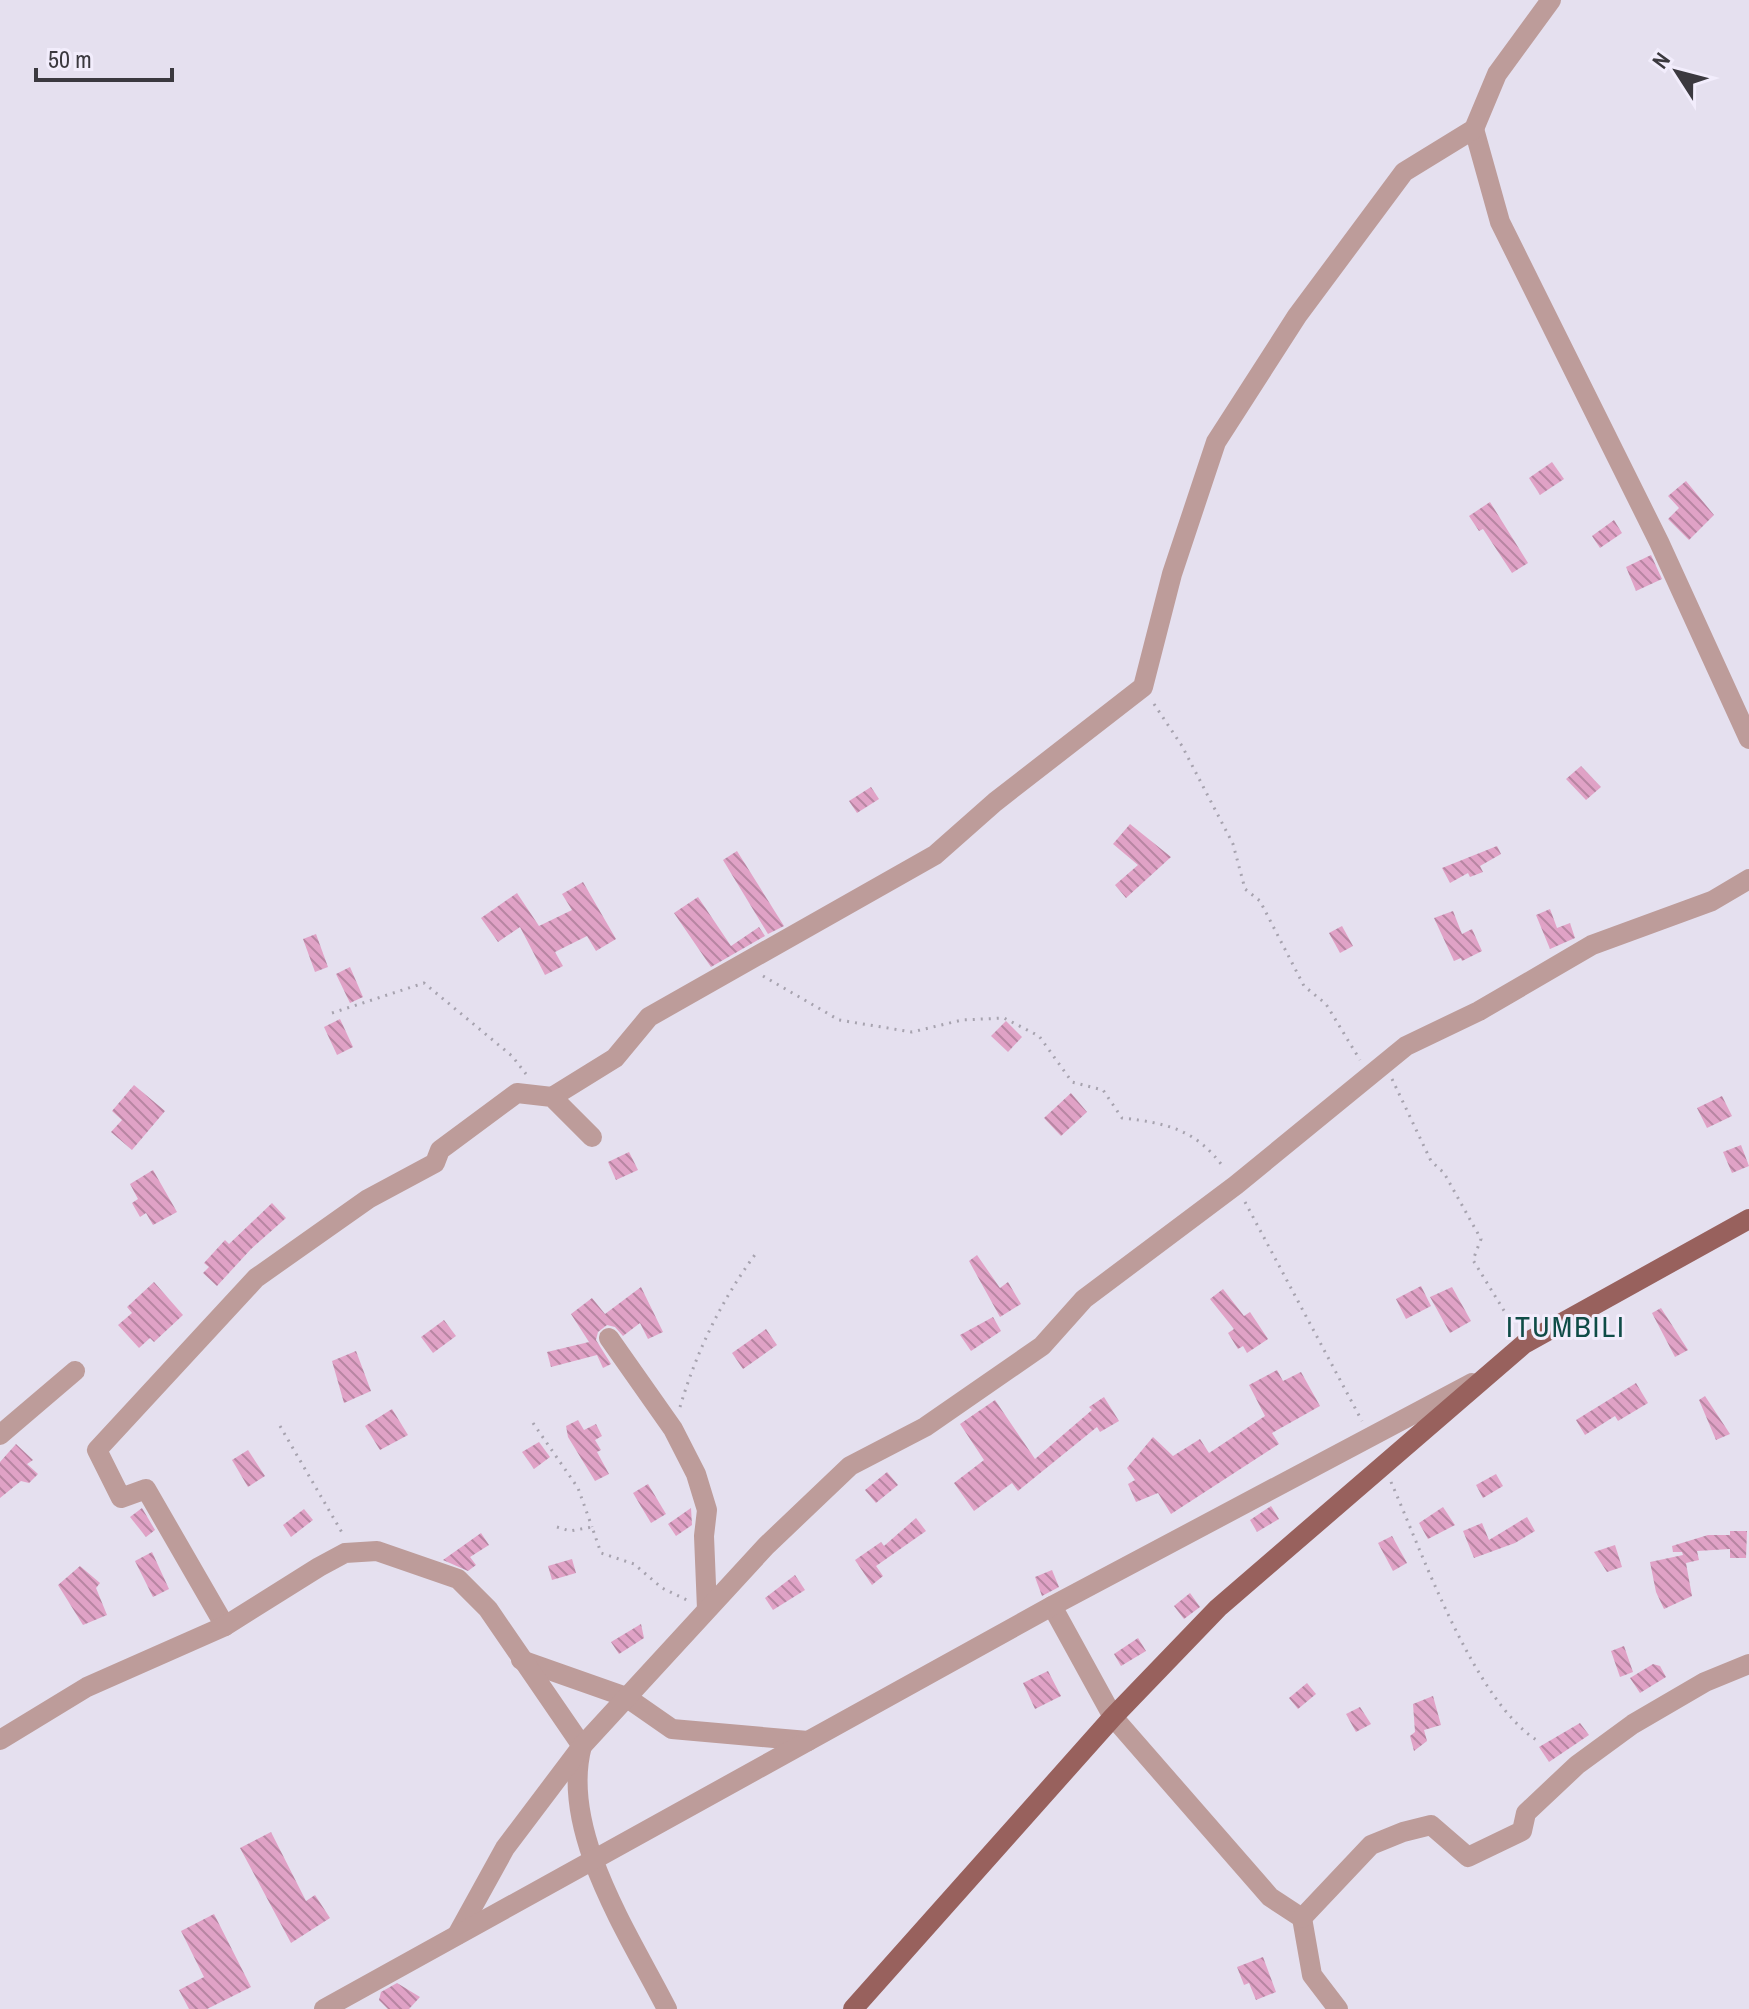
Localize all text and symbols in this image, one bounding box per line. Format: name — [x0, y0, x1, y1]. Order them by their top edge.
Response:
scale bar — [36, 32, 172, 82]
north arrow — [1637, 32, 1717, 112]
text: 50 m — [48, 43, 92, 75]
text: N — [1645, 46, 1677, 74]
district label: ITUMBILI — [1506, 1306, 1626, 1346]

